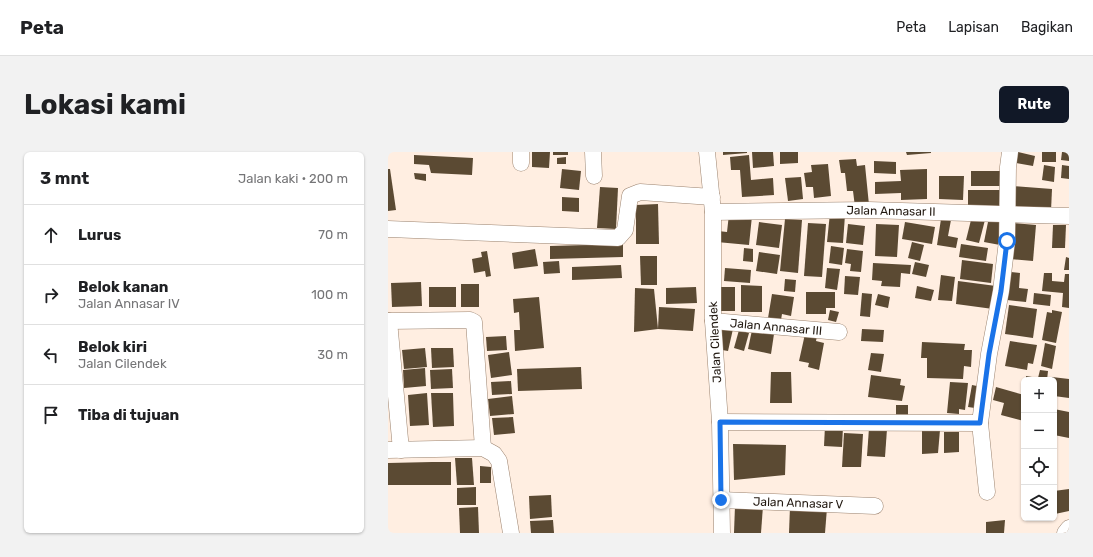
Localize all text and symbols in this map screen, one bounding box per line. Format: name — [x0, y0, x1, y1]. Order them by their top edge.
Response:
text: Peta — [20, 16, 64, 39]
text: Peta — [896, 19, 926, 36]
text: Lapisan — [948, 19, 999, 36]
text: Bagikan — [1021, 19, 1073, 36]
button: Rute — [999, 86, 1069, 123]
text: Lokasi kami — [24, 88, 186, 121]
text: 3 mnt — [40, 168, 89, 188]
text: Jalan kaki · 200 m — [238, 171, 348, 186]
street label: Jalan Annasar II — [846, 203, 936, 219]
icon: ahead — [40, 224, 62, 246]
text: Lurus — [78, 226, 121, 244]
text: 70 m — [318, 227, 348, 242]
route start — [998, 232, 1016, 250]
text: Belok kanan — [78, 278, 168, 296]
icon: right — [40, 284, 62, 306]
text: 100 m — [311, 287, 348, 302]
text: Jalan Annasar IV — [78, 296, 180, 311]
street label: Jalan Cilendek — [706, 300, 724, 383]
street label: Jalan Annasar III — [729, 316, 823, 338]
text: Belok kiri — [78, 338, 147, 356]
icon: left — [40, 344, 62, 366]
text: 30 m — [317, 347, 348, 362]
text: Jalan Cilendek — [78, 356, 167, 371]
map controls — [1021, 377, 1057, 521]
button: + — [1021, 377, 1057, 413]
icon: arrive — [40, 404, 62, 426]
text: Tiba di tujuan — [78, 406, 179, 424]
button: − — [1021, 413, 1057, 449]
button: locate — [1021, 449, 1057, 485]
button: layers — [1021, 485, 1057, 521]
route end — [712, 491, 730, 509]
street label: Jalan Annasar V — [753, 494, 844, 512]

